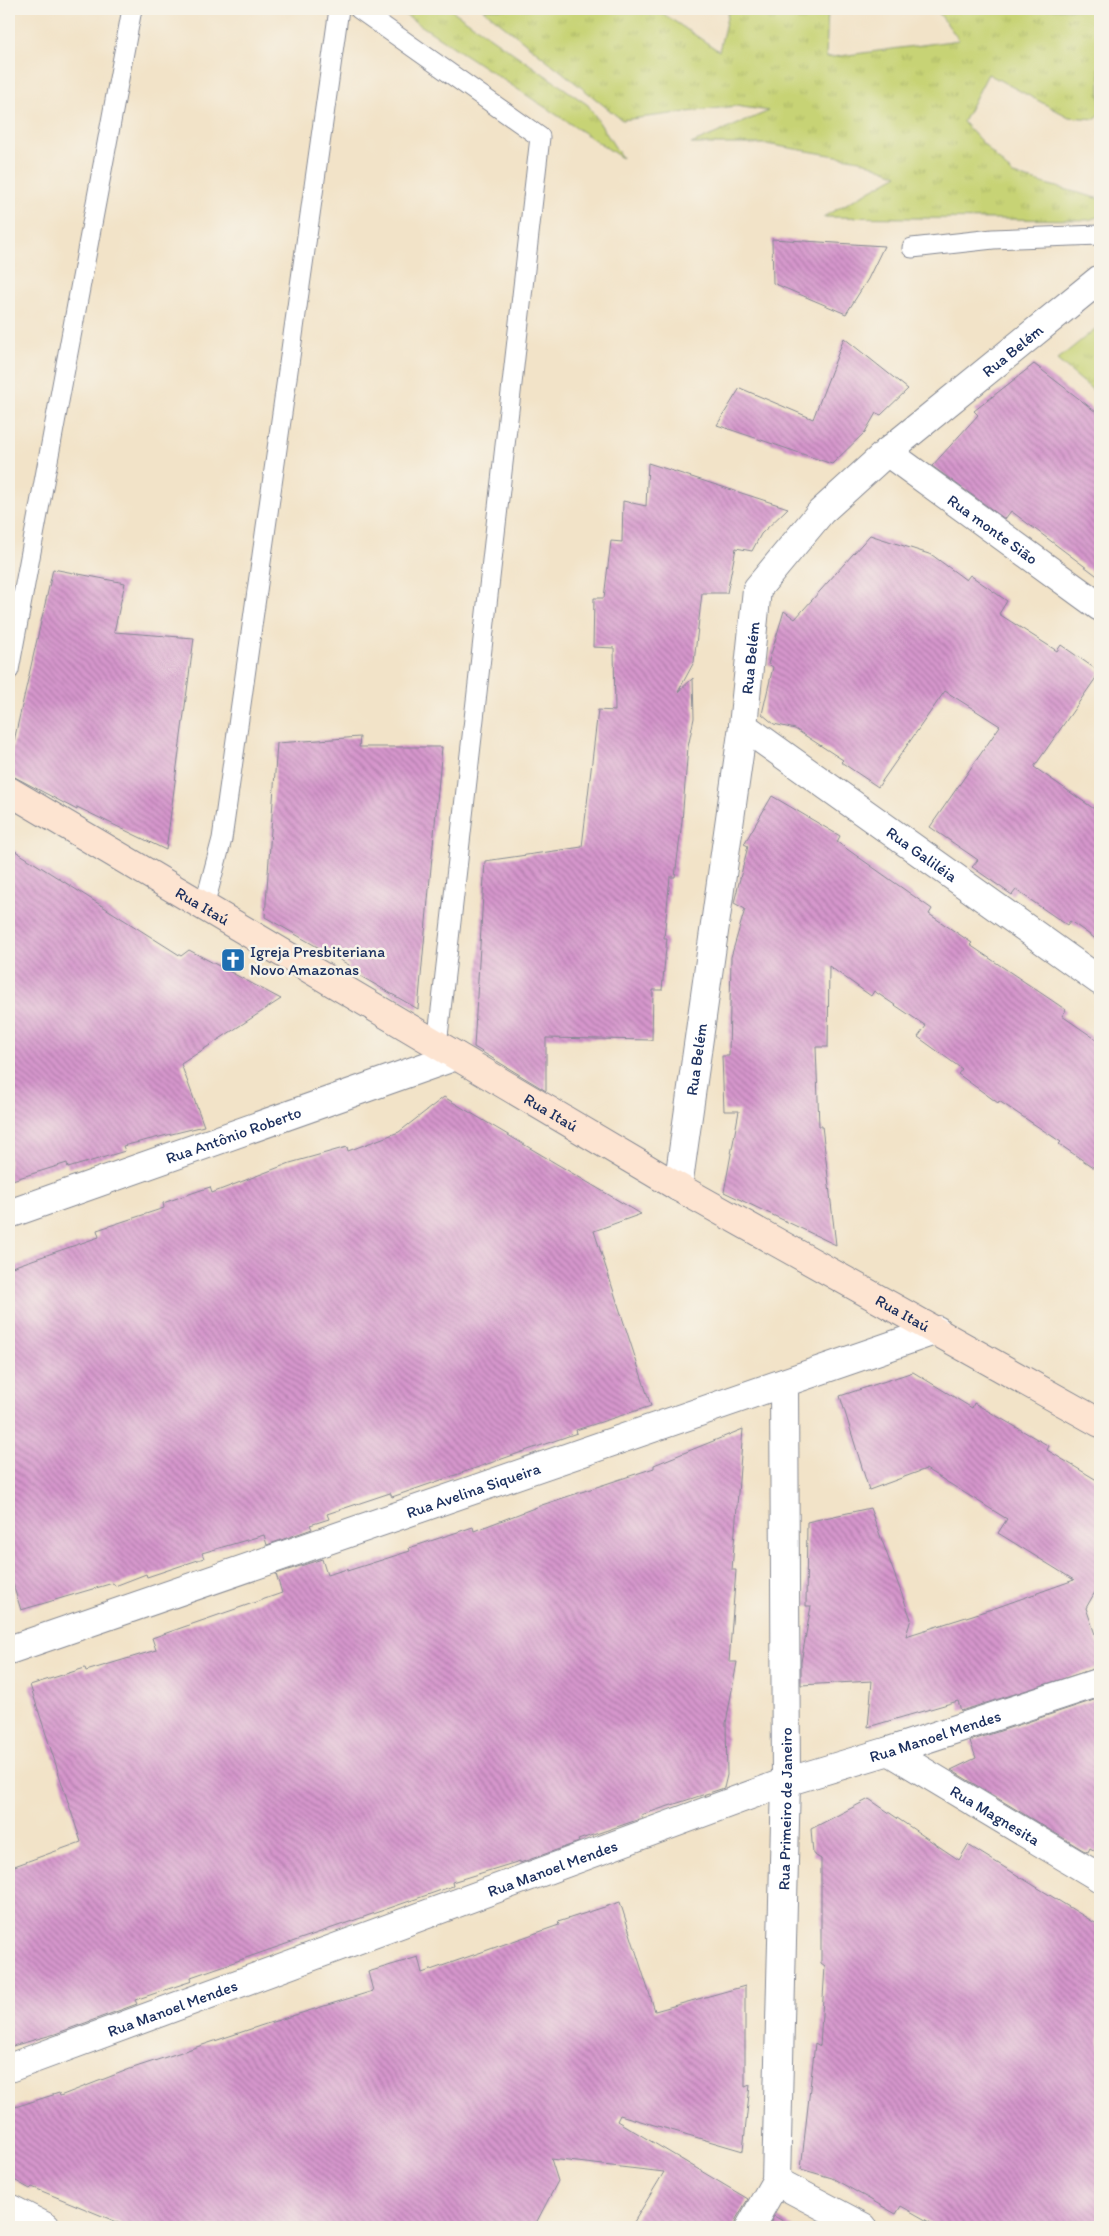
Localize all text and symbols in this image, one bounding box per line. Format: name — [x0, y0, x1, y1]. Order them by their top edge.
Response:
street label: Rua Belém — [978, 320, 1047, 381]
street label: Rua monte Sião — [944, 490, 1041, 569]
street label: Rua Belém — [737, 621, 764, 695]
street label: Rua Galiléia — [883, 823, 961, 886]
street label: Rua Itaú — [172, 883, 233, 929]
place label: Igreja Presbiteriana Novo Amazonas — [250, 942, 385, 979]
church icon: Igreja Presbiteriana Novo Amazonas — [220, 947, 246, 973]
street label: Rua Belém — [682, 1022, 711, 1097]
street label: Rua Itaú — [521, 1089, 581, 1136]
street label: Rua Antônio Roberto — [163, 1102, 304, 1168]
street label: Rua Itaú — [872, 1290, 933, 1336]
street label: Rua Avelina Siqueira — [404, 1458, 544, 1522]
street label: Rua Manoel Mendes — [867, 1706, 1003, 1766]
street label: Rua Primeiro de Janeiro — [774, 1727, 796, 1891]
street label: Rua Magnesita — [947, 1781, 1044, 1850]
street label: Rua Manoel Mendes — [485, 1836, 620, 1901]
street label: Rua Manoel Mendes — [105, 1976, 240, 2041]

